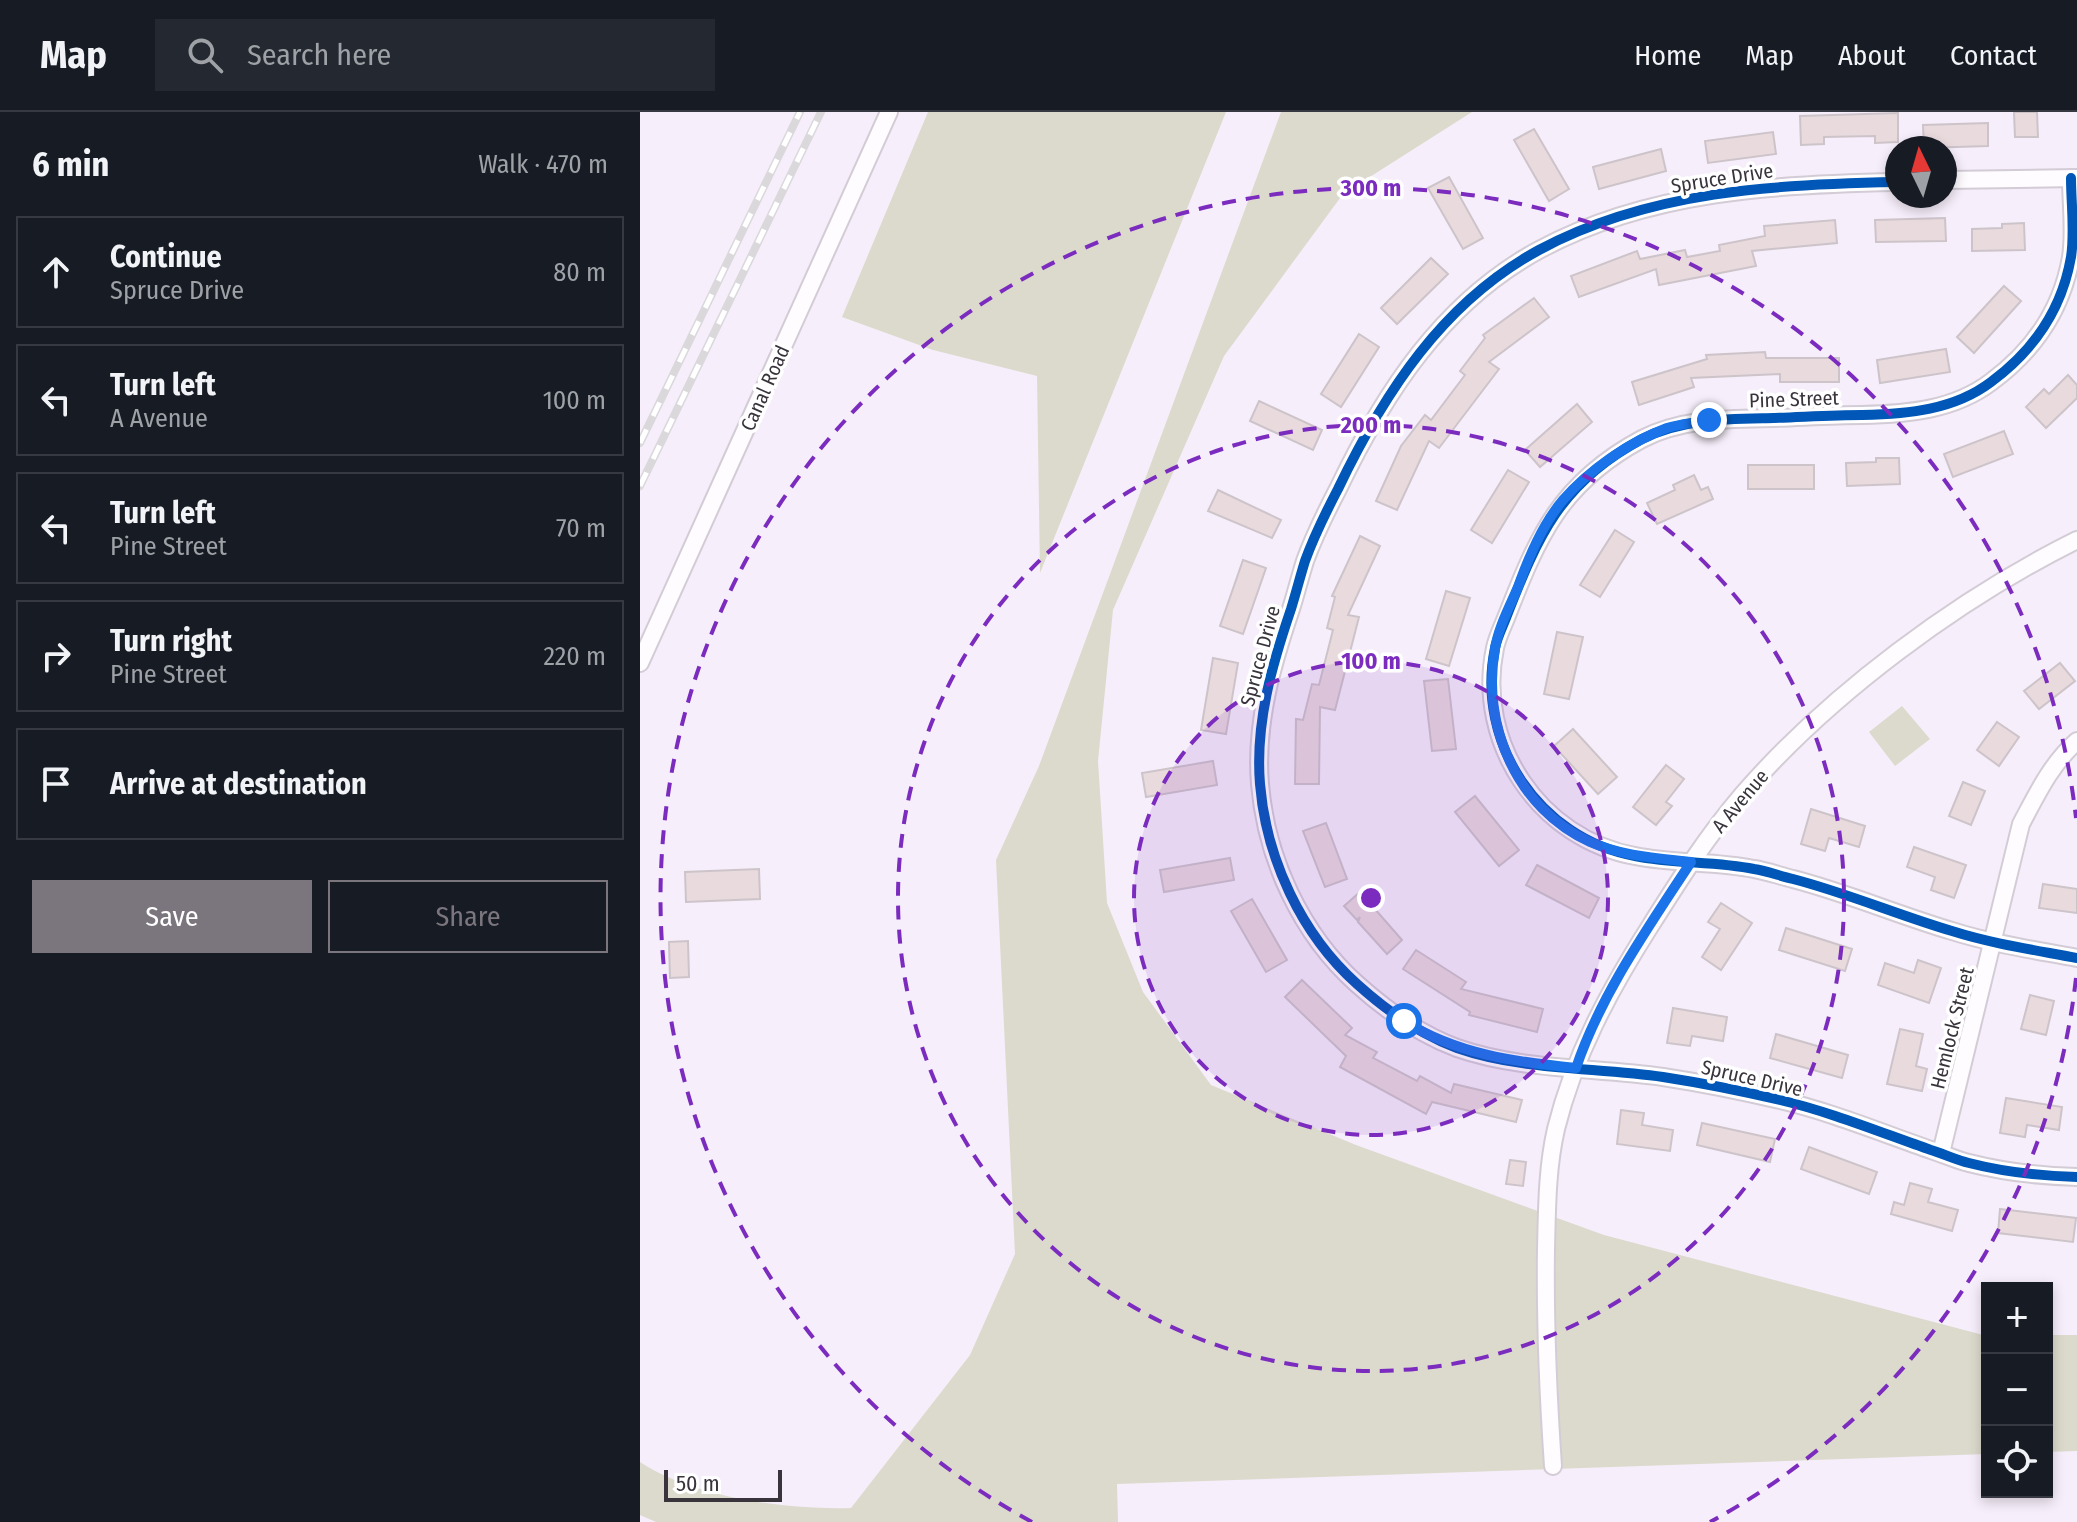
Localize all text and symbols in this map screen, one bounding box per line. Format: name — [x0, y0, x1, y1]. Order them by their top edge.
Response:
search box — [155, 19, 715, 91]
text: Map — [40, 32, 107, 78]
icon: search — [183, 33, 227, 77]
text: Search here — [247, 37, 391, 73]
text: Home — [1634, 39, 1701, 72]
text: Map — [1745, 39, 1794, 72]
text: About — [1838, 39, 1906, 72]
text: Contact — [1950, 39, 2037, 72]
north arrow — [1885, 136, 1957, 208]
text: 6 min — [32, 144, 109, 185]
text: Walk · 470 m — [478, 149, 608, 180]
street label: Spruce Drive — [1669, 158, 1775, 198]
text: 300 m — [1340, 174, 1401, 202]
text: Continue — [110, 239, 222, 275]
icon: ahead — [34, 250, 78, 294]
text: 80 m — [553, 257, 606, 288]
text: Spruce Drive — [110, 275, 244, 306]
street label: Canal Road — [735, 341, 795, 435]
text: Turn left — [110, 367, 216, 403]
icon: left — [34, 378, 78, 422]
text: 100 m — [543, 385, 606, 416]
street label: Pine Street — [1749, 385, 1840, 413]
route end — [1691, 402, 1727, 438]
text: A Avenue — [110, 403, 208, 434]
text: 200 m — [1340, 411, 1401, 439]
text: Turn left — [110, 495, 216, 531]
icon: left — [34, 506, 78, 550]
text: 70 m — [556, 513, 606, 544]
text: Pine Street — [110, 531, 227, 562]
street label: Spruce Drive — [1235, 603, 1285, 709]
text: Turn right — [110, 623, 232, 659]
icon: right — [34, 634, 78, 678]
text: 220 m — [543, 641, 606, 672]
text: 100 m — [1341, 647, 1401, 675]
text: Pine Street — [110, 659, 227, 690]
icon: arrive — [34, 762, 78, 806]
street label: A Avenue — [1707, 764, 1773, 838]
text: Arrive at destination — [110, 766, 367, 802]
button: Save — [32, 880, 312, 953]
button: Share — [328, 880, 608, 953]
centre of rings — [1357, 884, 1385, 912]
street label: Hemlock Street — [1925, 964, 1979, 1091]
route start — [1386, 1003, 1422, 1039]
street label: Spruce Drive — [1699, 1055, 1805, 1101]
map controls — [1981, 1282, 2053, 1498]
button: + — [1981, 1282, 2053, 1354]
button: − — [1981, 1354, 2053, 1426]
button: locate — [1981, 1426, 2053, 1498]
scale bar — [664, 1466, 782, 1502]
text: 50 m — [676, 1470, 720, 1497]

